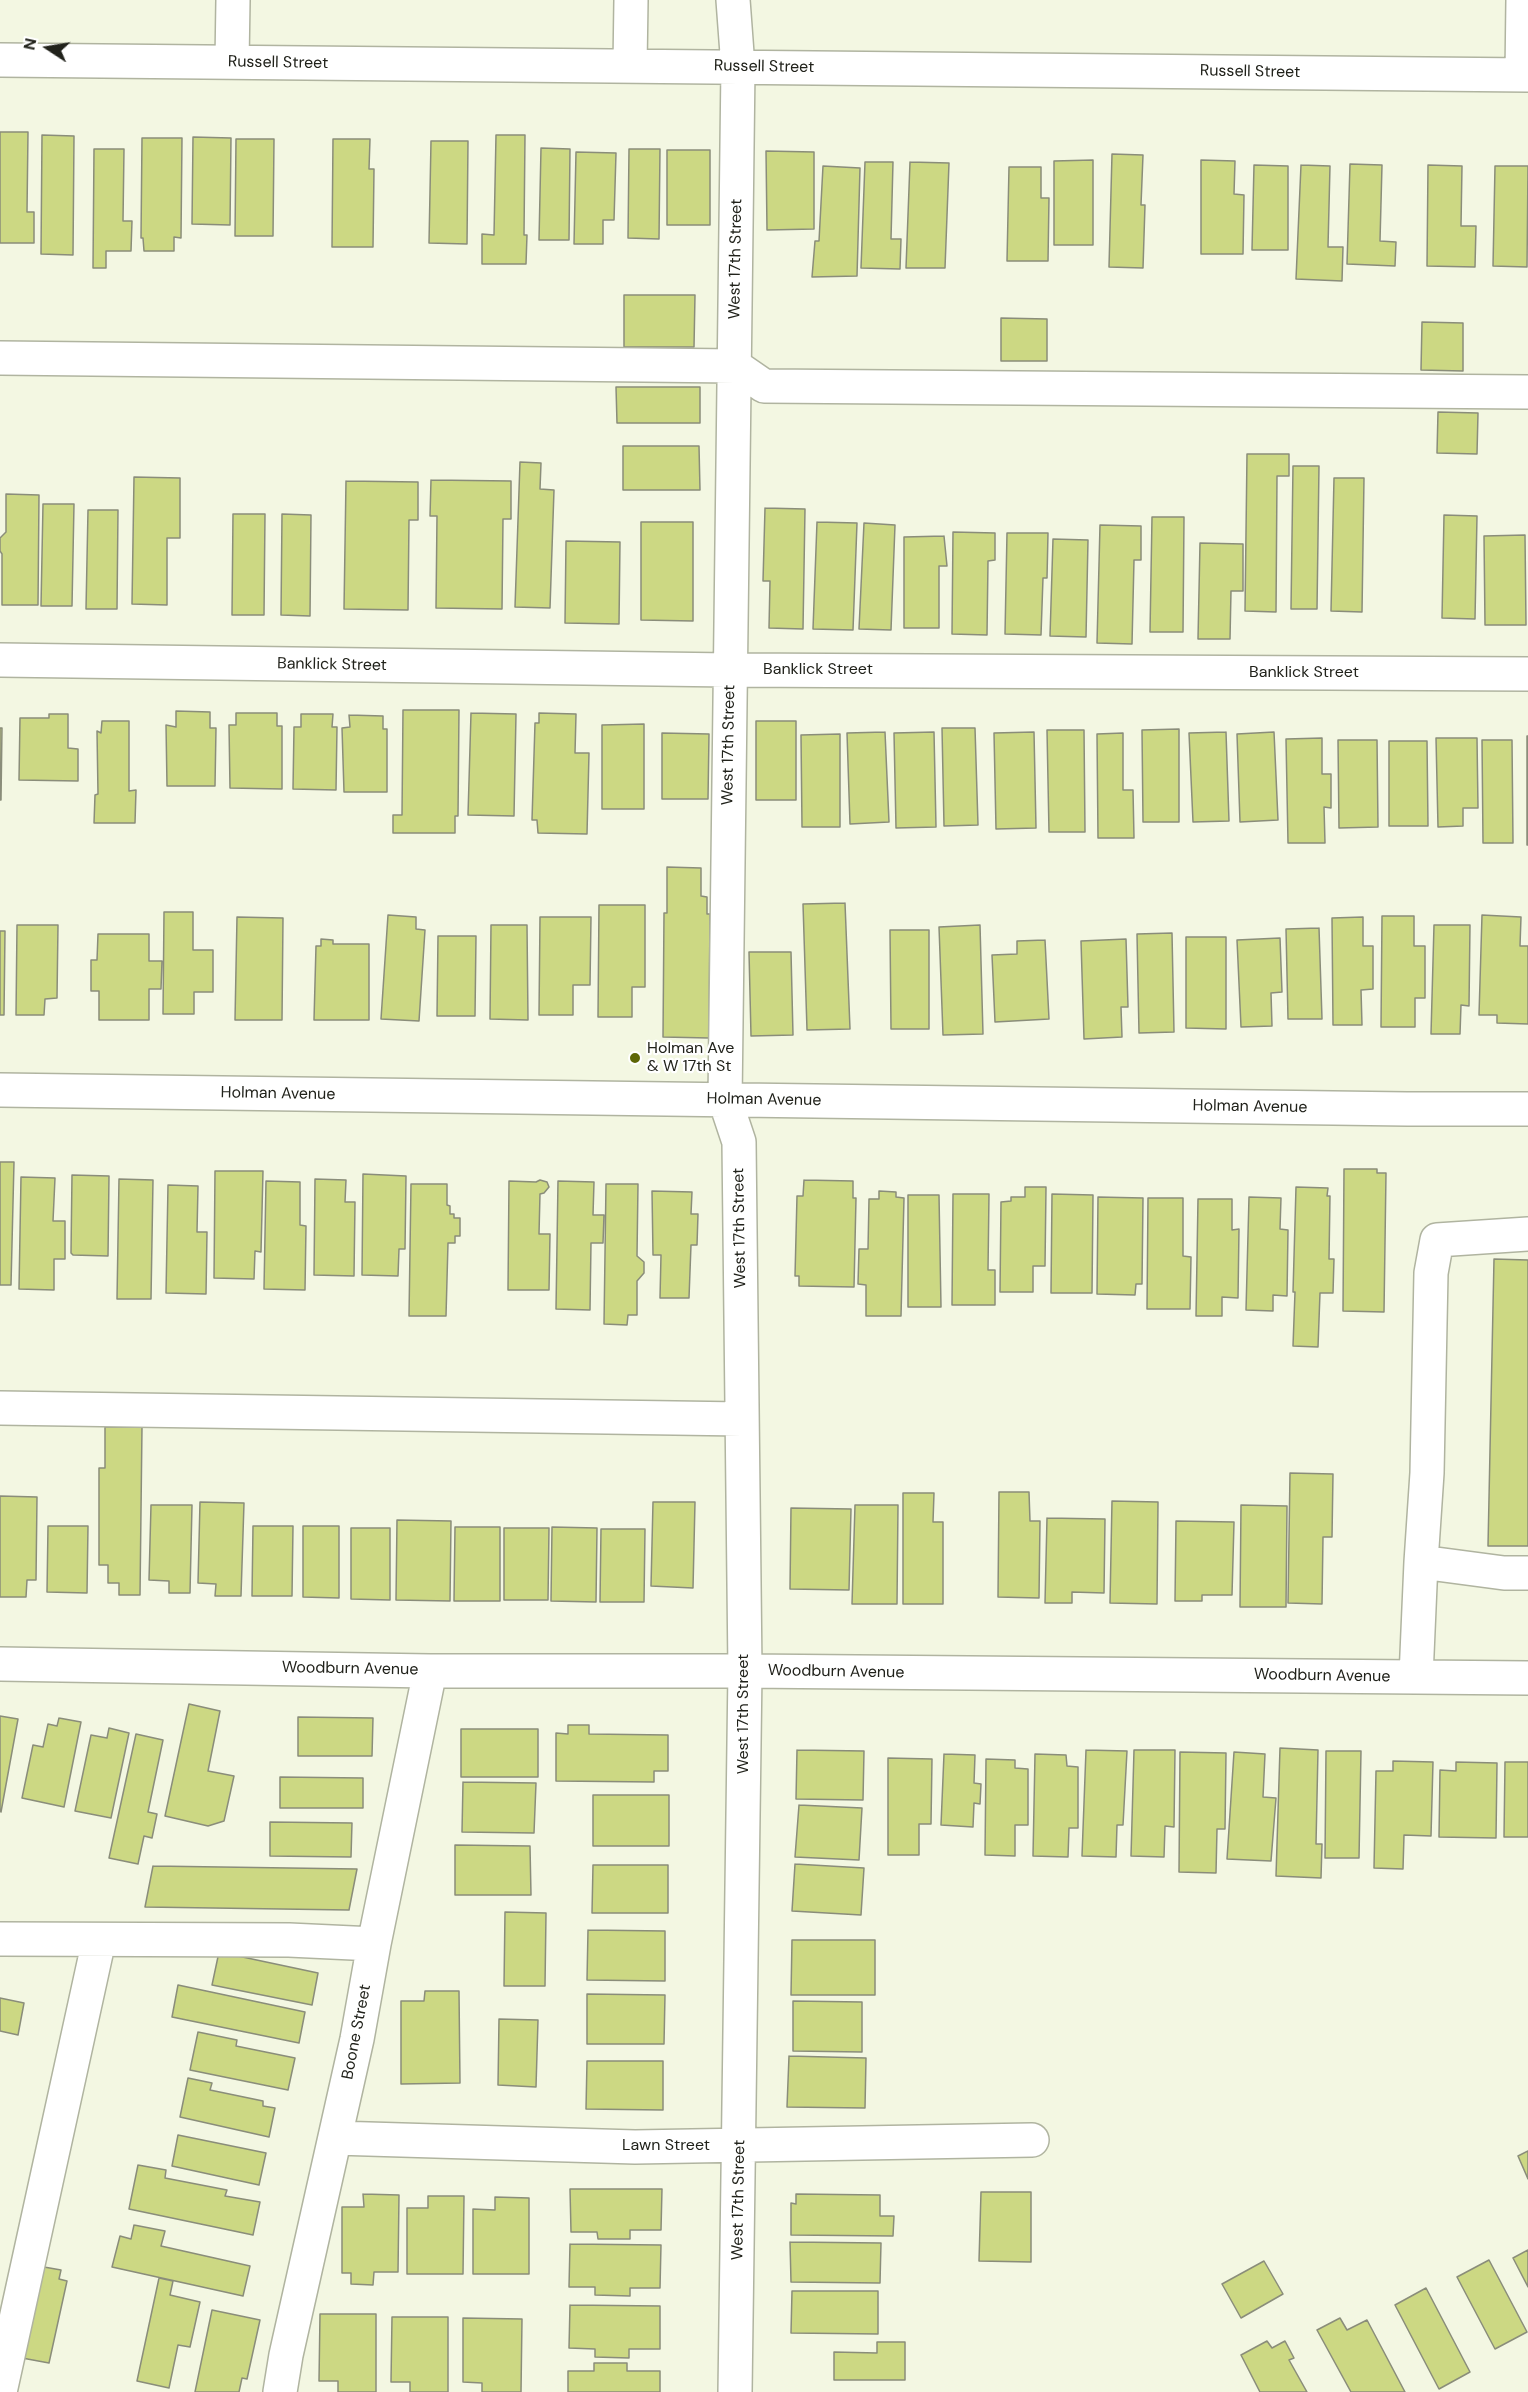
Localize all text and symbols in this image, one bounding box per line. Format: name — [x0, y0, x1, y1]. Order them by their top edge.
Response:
north arrow — [18, 18, 78, 78]
text: N — [18, 36, 41, 52]
street label: Russell Street — [228, 53, 328, 73]
street label: Russell Street — [714, 57, 814, 77]
street label: Russell Street — [1200, 62, 1300, 82]
street label: West 17th Street — [725, 199, 747, 319]
street label: Banklick Street — [277, 654, 387, 676]
street label: Banklick Street — [763, 660, 873, 680]
street label: Banklick Street — [1249, 663, 1359, 683]
street label: West 17th Street — [718, 685, 740, 805]
place label: Holman Ave & W 17th St — [647, 1039, 734, 1077]
marker: Holman Ave & W 17th St — [628, 1051, 642, 1065]
street label: Holman Avenue — [220, 1083, 336, 1105]
street label: Holman Avenue — [706, 1089, 822, 1111]
street label: Holman Avenue — [1192, 1096, 1308, 1118]
street label: West 17th Street — [729, 1168, 751, 1288]
street label: West 17th Street — [734, 1654, 754, 1774]
street label: Woodburn Avenue — [282, 1658, 418, 1680]
street label: Woodburn Avenue — [768, 1661, 904, 1683]
street label: Woodburn Avenue — [1254, 1665, 1390, 1687]
street label: Boone Street — [338, 1983, 376, 2081]
street label: Lawn Street — [622, 2136, 710, 2156]
street label: West 17th Street — [728, 2140, 750, 2260]

